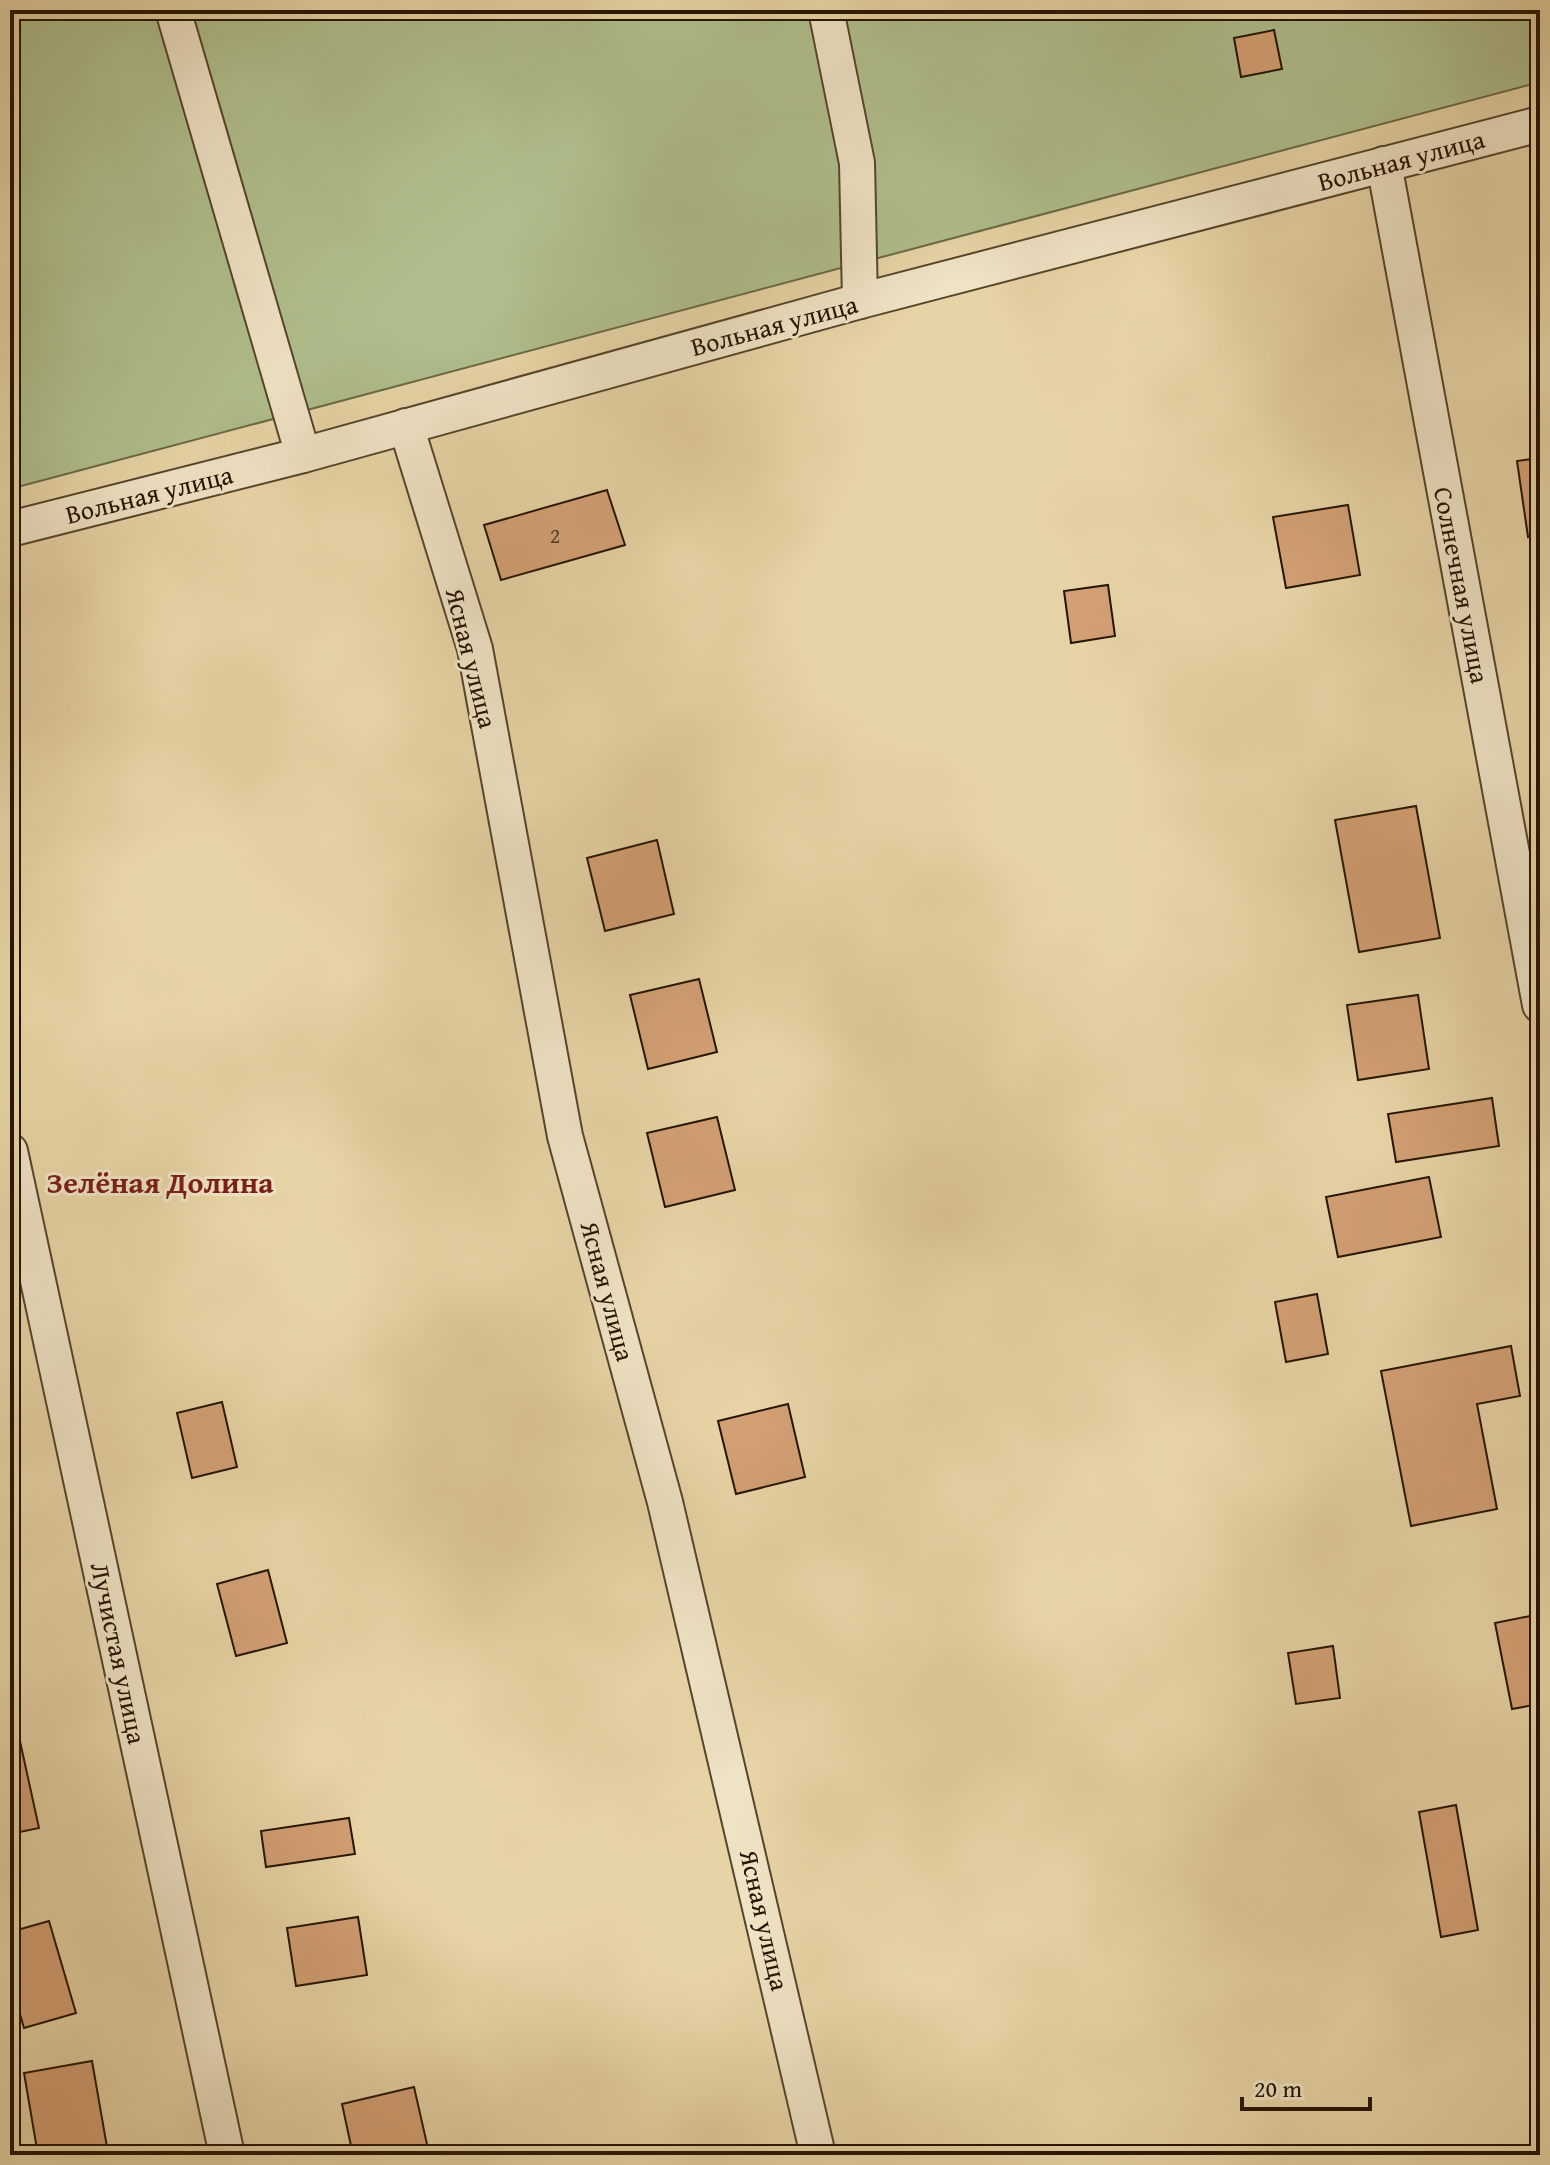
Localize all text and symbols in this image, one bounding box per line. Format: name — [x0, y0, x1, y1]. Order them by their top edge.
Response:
street label: Вольная улица — [1313, 119, 1489, 201]
street label: Вольная улица — [686, 284, 862, 366]
street label: Вольная улица — [61, 454, 237, 534]
street label: Солнечная улица — [1424, 483, 1500, 687]
house number: 2 — [550, 519, 560, 551]
street label: Ясная улица — [436, 583, 508, 733]
district label: Зелёная Долина — [46, 1160, 274, 1204]
street label: Ясная улица — [570, 1216, 646, 1366]
street label: Лучистая улица — [81, 1559, 157, 1748]
street label: Ясная улица — [730, 1845, 800, 1995]
scale bar — [1242, 2061, 1370, 2111]
text: 20 m — [1254, 2071, 1302, 2106]

